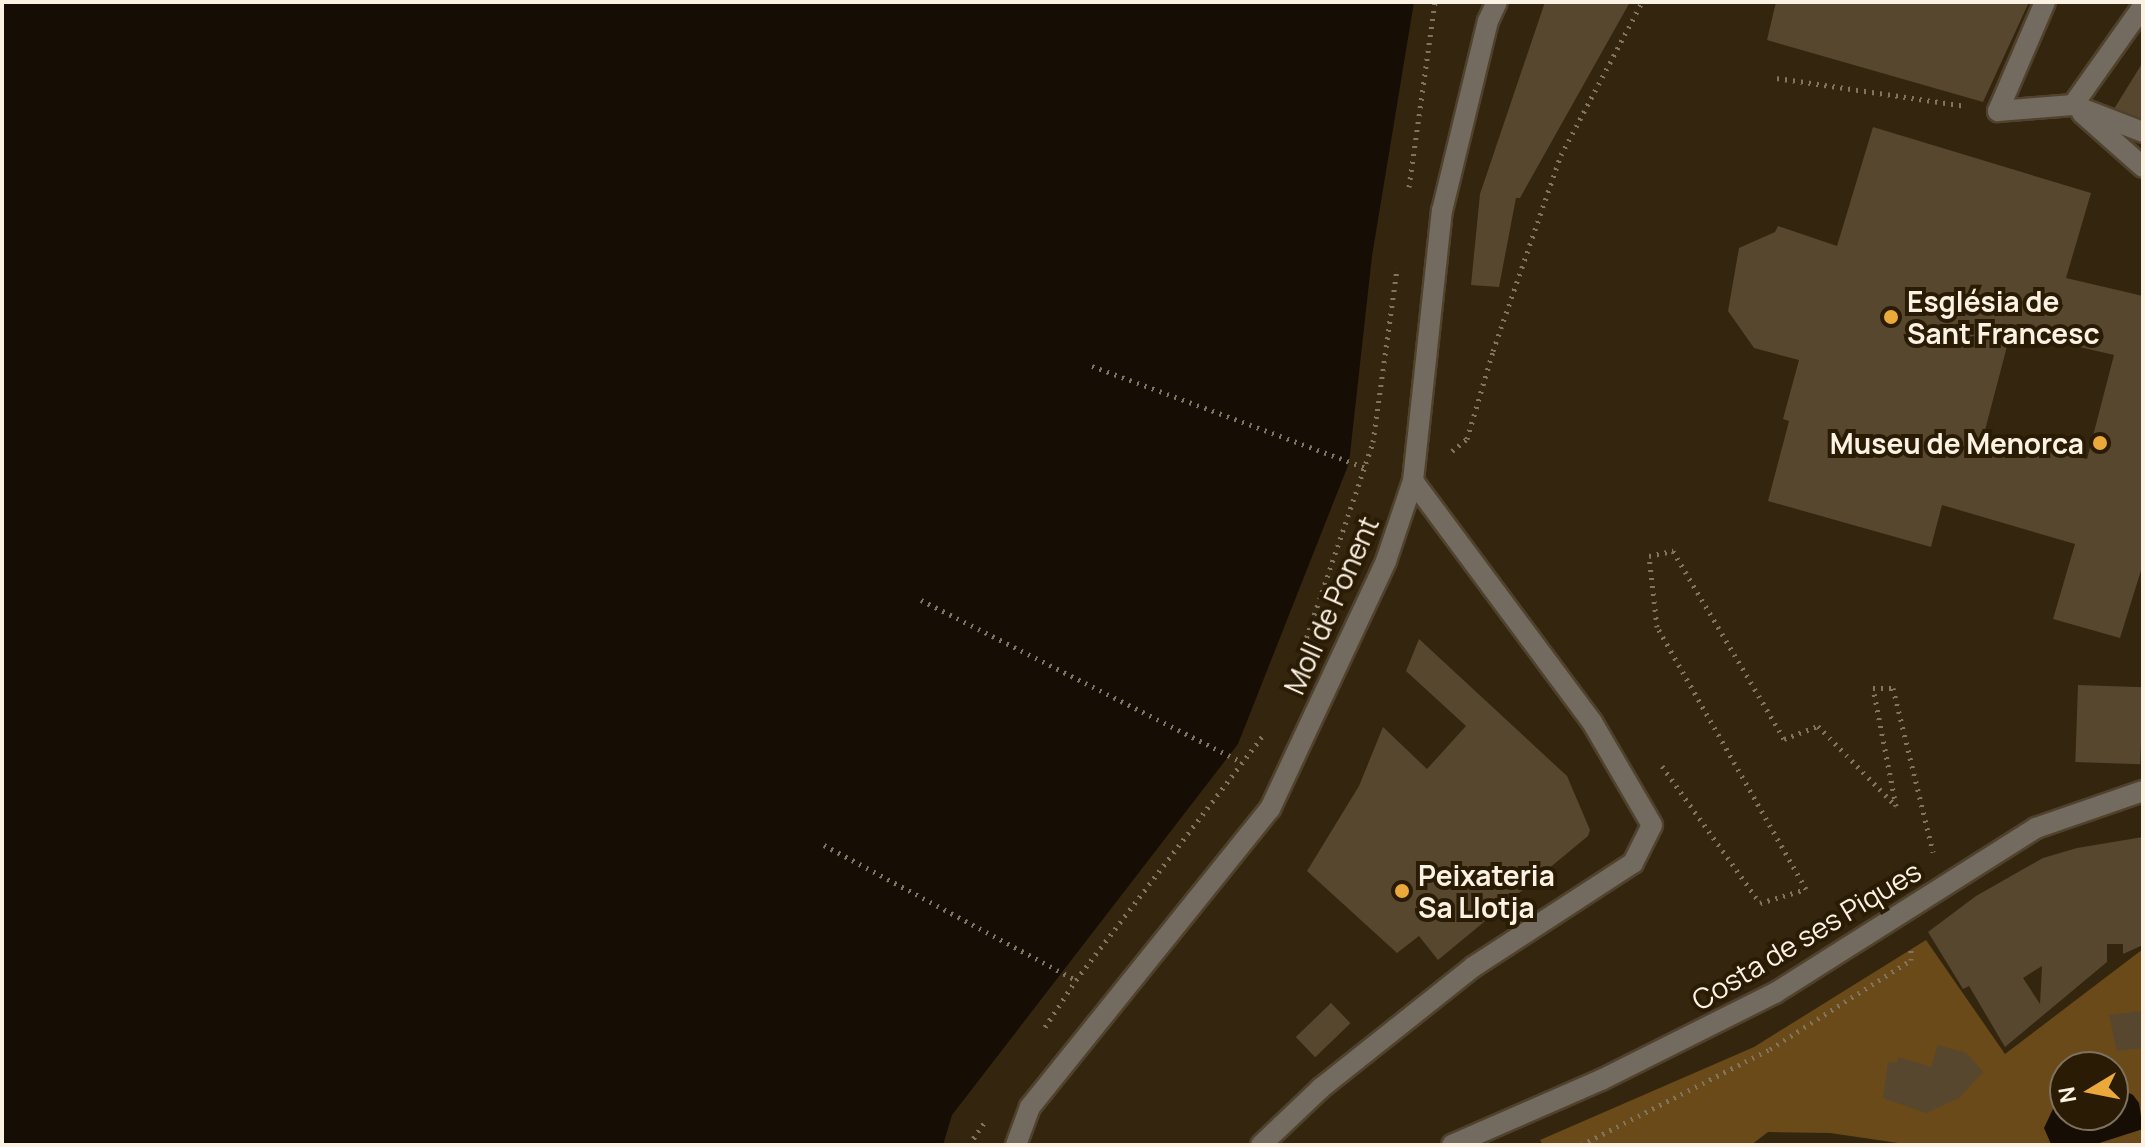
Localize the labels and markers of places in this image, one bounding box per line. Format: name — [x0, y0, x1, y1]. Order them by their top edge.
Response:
place label: Església de Sant Francesc — [1907, 284, 2099, 350]
marker: Església de Sant Francesc — [1882, 308, 1900, 326]
place label: Museu de Menorca — [1830, 426, 2084, 460]
marker: Museu de Menorca — [2091, 434, 2109, 452]
place label: Peixateria Sa Llotja — [1418, 858, 1555, 924]
marker: Peixateria Sa Llotja — [1393, 882, 1411, 900]

